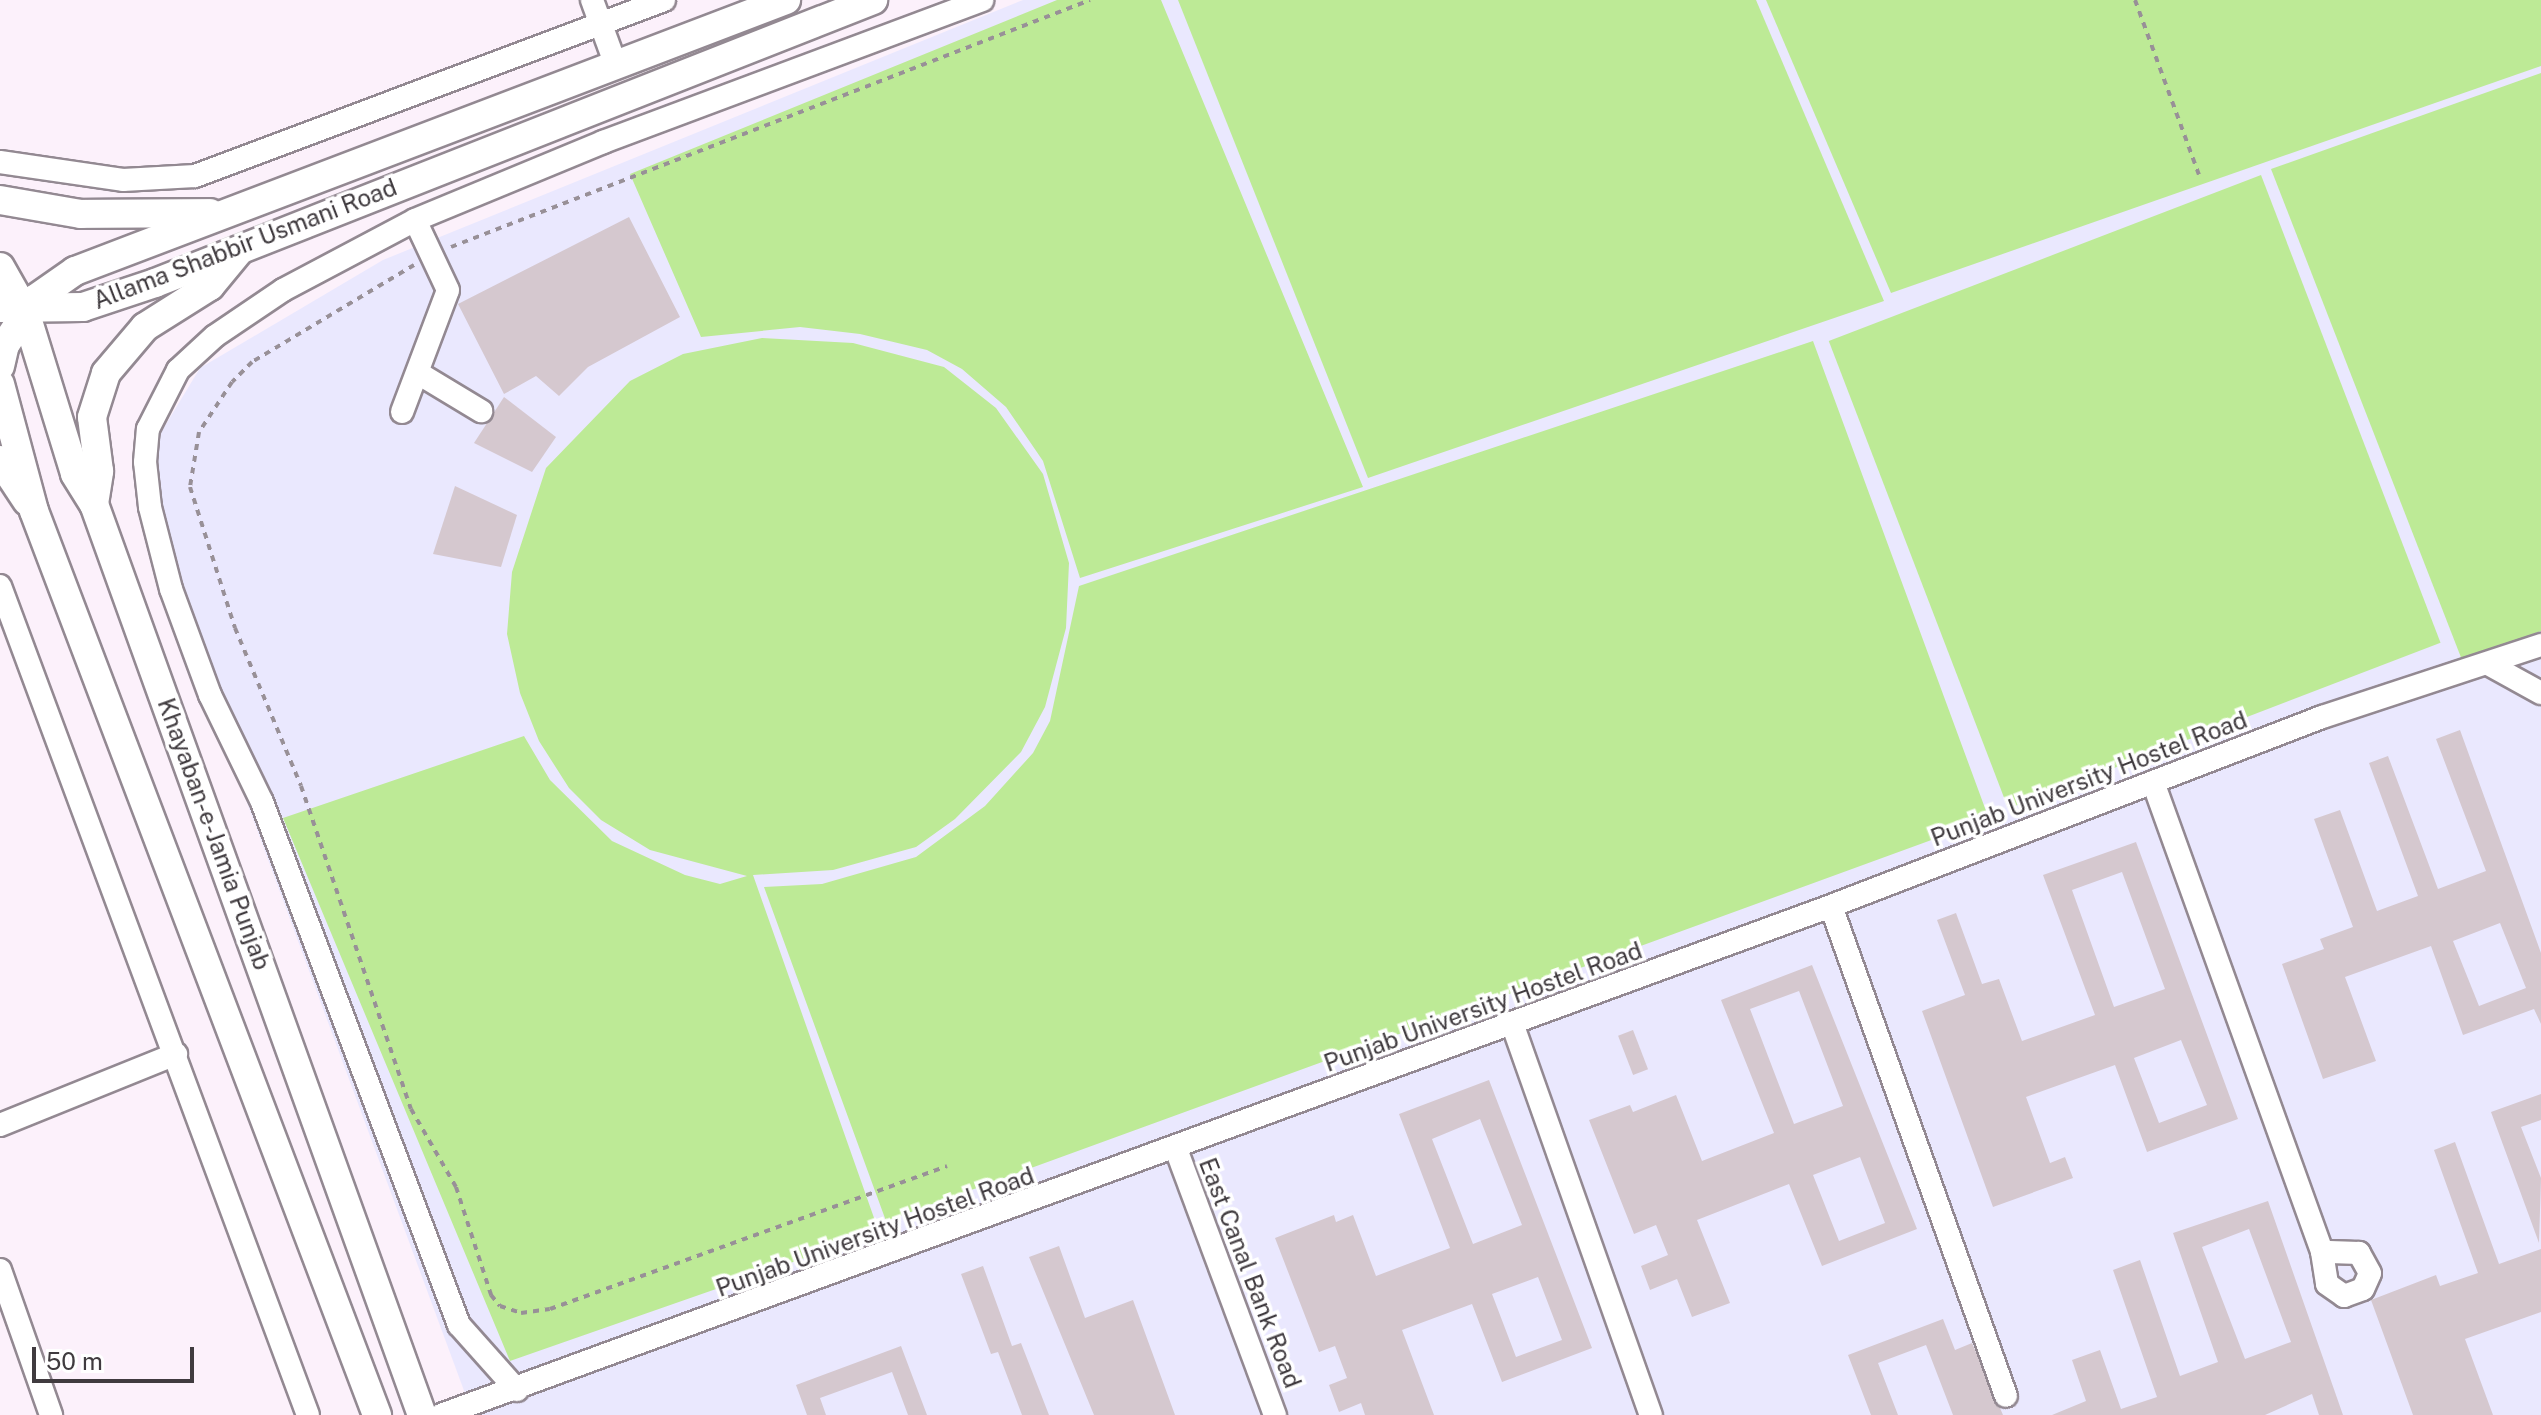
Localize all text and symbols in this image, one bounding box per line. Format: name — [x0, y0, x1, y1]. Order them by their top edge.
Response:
street label: Allama Shabbir Usmani Road — [89, 173, 401, 315]
street label: Khayaban-e-Jamia Punjab — [151, 694, 277, 974]
street label: Punjab University Hostel Road — [1927, 705, 2251, 853]
street label: Punjab University Hostel Road — [1320, 936, 1646, 1078]
street label: East Canal Bank Road — [1193, 1154, 1307, 1392]
street label: Punjab University Hostel Road — [712, 1161, 1038, 1303]
scale bar — [36, 1331, 198, 1381]
text: 50 m — [46, 1347, 103, 1375]

